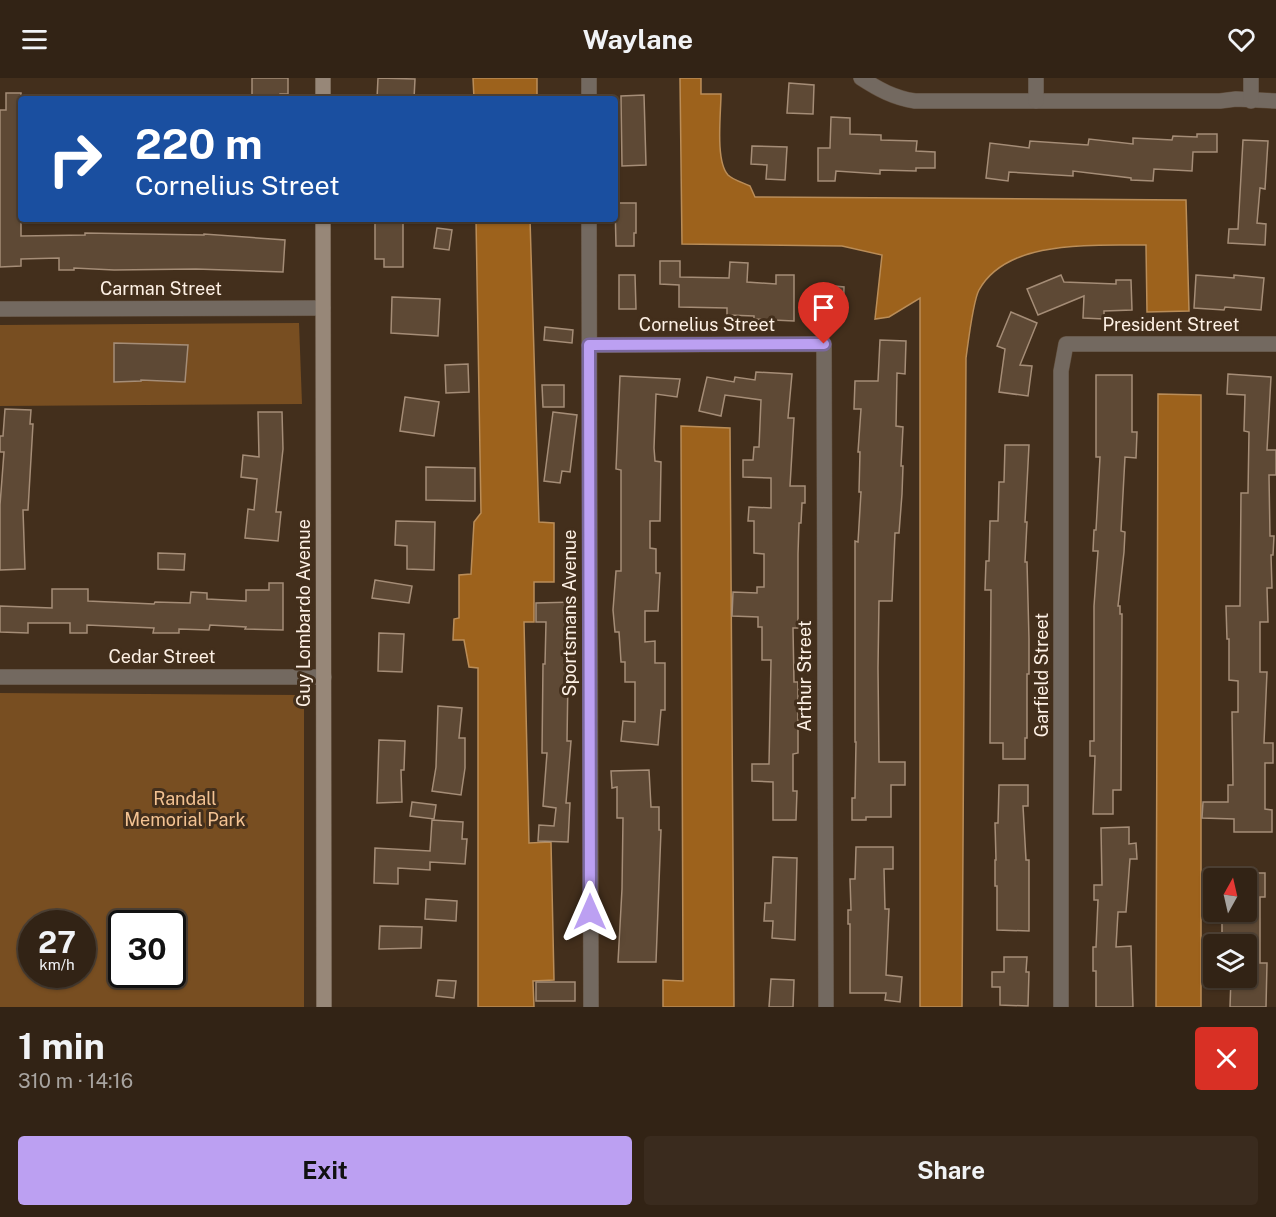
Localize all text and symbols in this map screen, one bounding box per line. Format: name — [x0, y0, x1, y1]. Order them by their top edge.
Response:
icon: menu — [18, 23, 51, 56]
text: Waylane — [583, 23, 693, 55]
icon: heart — [1225, 23, 1258, 56]
text: 220 m — [135, 119, 263, 168]
icon: right — [36, 120, 114, 198]
text: Cornelius Street — [135, 169, 340, 201]
street label: Carman Street — [100, 278, 222, 299]
pin — [798, 282, 849, 344]
icon: arrive — [807, 291, 840, 324]
street label: Cornelius Street — [639, 314, 775, 335]
street label: President Street — [1103, 314, 1239, 335]
street label: Guy Lombardo Avenue — [293, 519, 314, 707]
street label: Sportsmans Avenue — [559, 530, 580, 696]
street label: Garfield Street — [1031, 613, 1052, 737]
street label: Arthur Street — [794, 620, 815, 732]
street label: Cedar Street — [108, 646, 216, 667]
park label: Randall Memorial Park — [124, 788, 246, 830]
north arrow — [1203, 868, 1257, 922]
map controls — [1203, 868, 1257, 988]
position arrow — [558, 880, 622, 944]
speed limit sign: 30 — [108, 910, 186, 988]
text: 27 — [38, 924, 76, 960]
button: layers — [1203, 934, 1257, 988]
text: km/h — [39, 956, 75, 973]
text: 1 min — [18, 1025, 105, 1067]
button: close — [1195, 1027, 1258, 1090]
text: 310 m · 14:16 — [18, 1069, 133, 1093]
button: Exit — [18, 1136, 632, 1205]
button: Share — [644, 1136, 1258, 1205]

